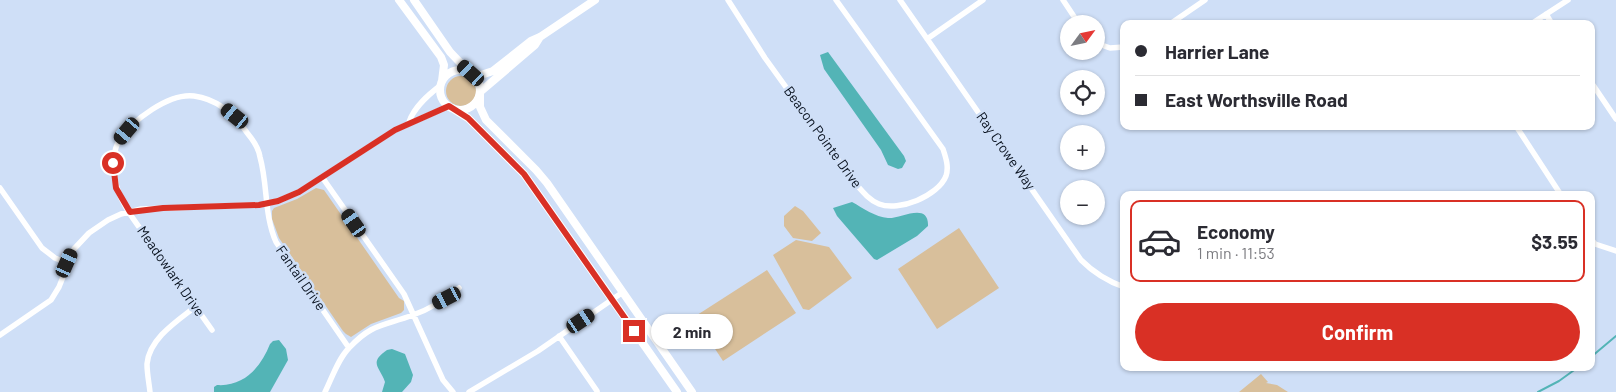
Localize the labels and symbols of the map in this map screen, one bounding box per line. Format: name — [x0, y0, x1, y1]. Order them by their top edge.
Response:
north arrow — [1060, 15, 1105, 60]
car — [454, 57, 487, 89]
street label: Beacon Pointe Drive — [781, 82, 866, 191]
car — [218, 101, 251, 131]
street label: Ray Crowe Way — [973, 109, 1040, 193]
car — [111, 115, 142, 147]
route start — [102, 152, 124, 174]
car — [339, 206, 368, 240]
street label: Meadowlark Drive — [134, 222, 209, 319]
street label: Fantail Drive — [273, 242, 330, 313]
car — [54, 246, 79, 280]
car — [430, 285, 463, 311]
car — [564, 306, 597, 336]
callout: 2 min — [652, 314, 734, 348]
route end — [623, 320, 645, 342]

